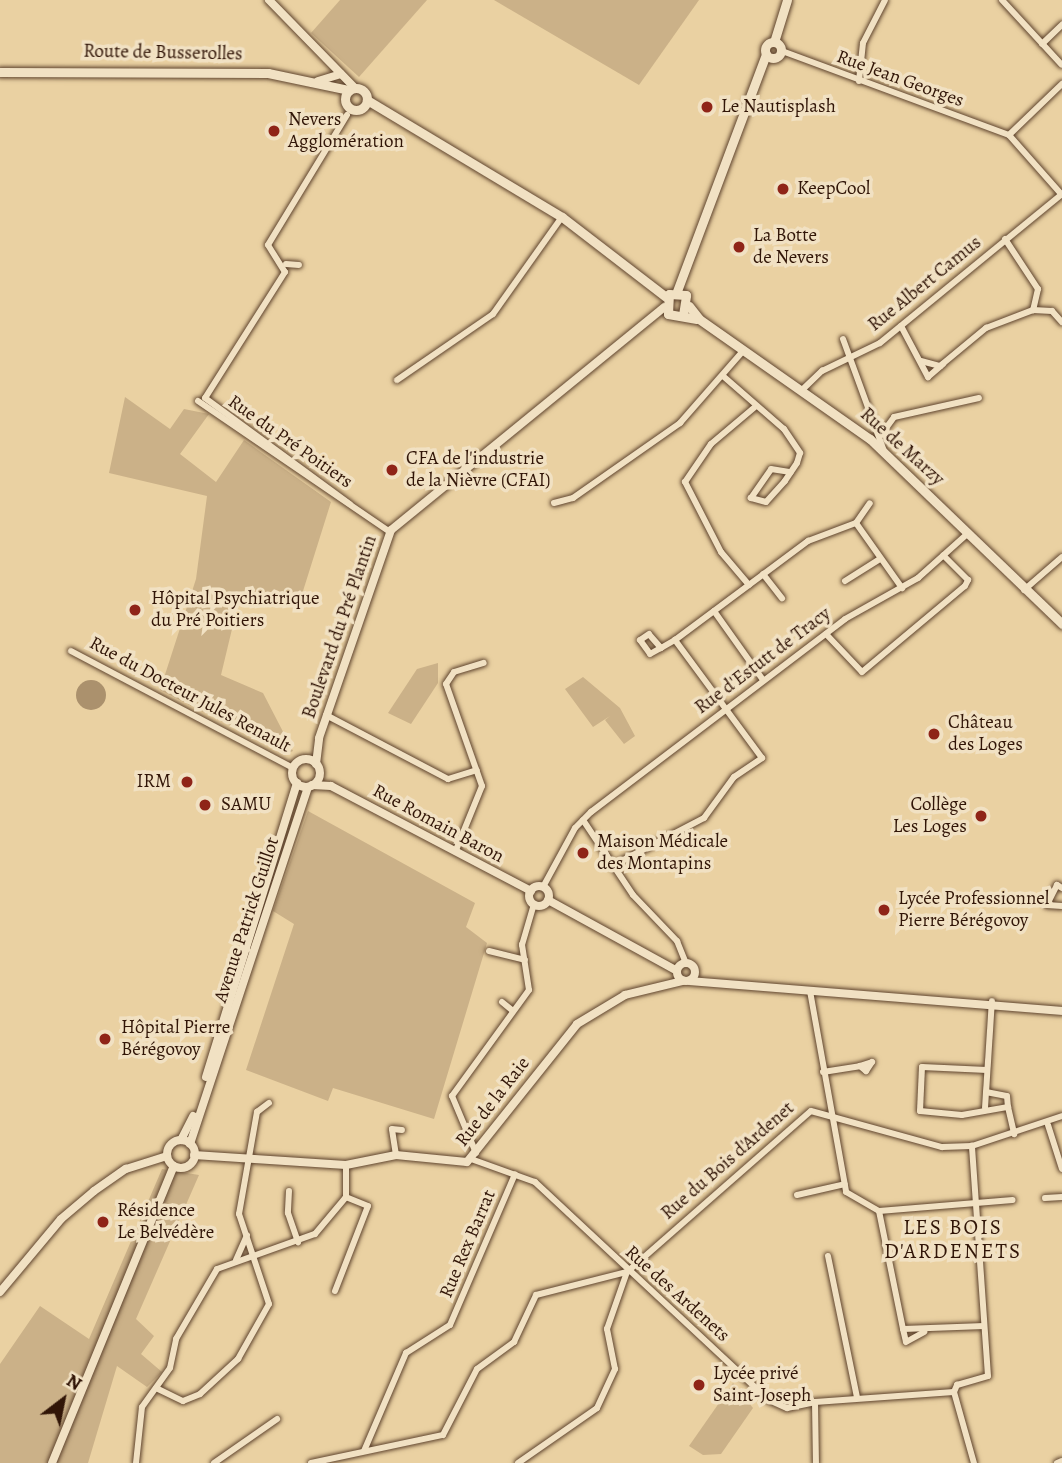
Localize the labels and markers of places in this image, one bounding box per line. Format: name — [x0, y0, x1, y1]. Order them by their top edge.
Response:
place label: Le Nautisplash — [721, 96, 836, 118]
marker: Le Nautisplash — [699, 99, 715, 115]
place label: Nevers Agglomération — [288, 109, 404, 153]
marker: Nevers Agglomération — [266, 123, 282, 139]
place label: KeepCool — [797, 178, 870, 200]
marker: KeepCool — [775, 181, 791, 197]
place label: La Botte de Nevers — [753, 225, 829, 269]
marker: La Botte de Nevers — [731, 239, 747, 255]
place label: CFA de l'industrie de la Nièvre (CFAI) — [406, 448, 551, 492]
marker: CFA de l'industrie de la Nièvre (CFAI) — [384, 462, 400, 478]
place label: Hôpital Psychiatrique du Pré Poitiers — [151, 588, 320, 632]
marker: Hôpital Psychiatrique du Pré Poitiers — [125, 600, 145, 620]
place label: Château des Loges — [948, 712, 1023, 756]
marker: Château des Loges — [926, 726, 942, 742]
place label: IRM — [136, 771, 171, 793]
marker: IRM — [177, 772, 197, 792]
place label: SAMU — [221, 794, 271, 816]
place label: Collège Les Loges — [893, 794, 967, 838]
marker: SAMU — [195, 795, 215, 815]
marker: Collège Les Loges — [973, 808, 989, 824]
place label: Maison Médicale des Montapins — [597, 831, 728, 875]
marker: Maison Médicale des Montapins — [575, 845, 591, 861]
place label: Lycée Professionnel Pierre Bérégovoy — [898, 888, 1049, 932]
marker: Lycée Professionnel Pierre Bérégovoy — [876, 902, 892, 918]
place label: Hôpital Pierre Bérégovoy — [121, 1017, 230, 1061]
marker: Hôpital Pierre Bérégovoy — [95, 1029, 115, 1049]
place label: Résidence Le Belvédère — [117, 1200, 214, 1244]
marker: Résidence Le Belvédère — [95, 1214, 111, 1230]
place label: Lycée privé Saint-Joseph — [713, 1363, 811, 1407]
marker: Lycée privé Saint-Joseph — [691, 1377, 707, 1393]

